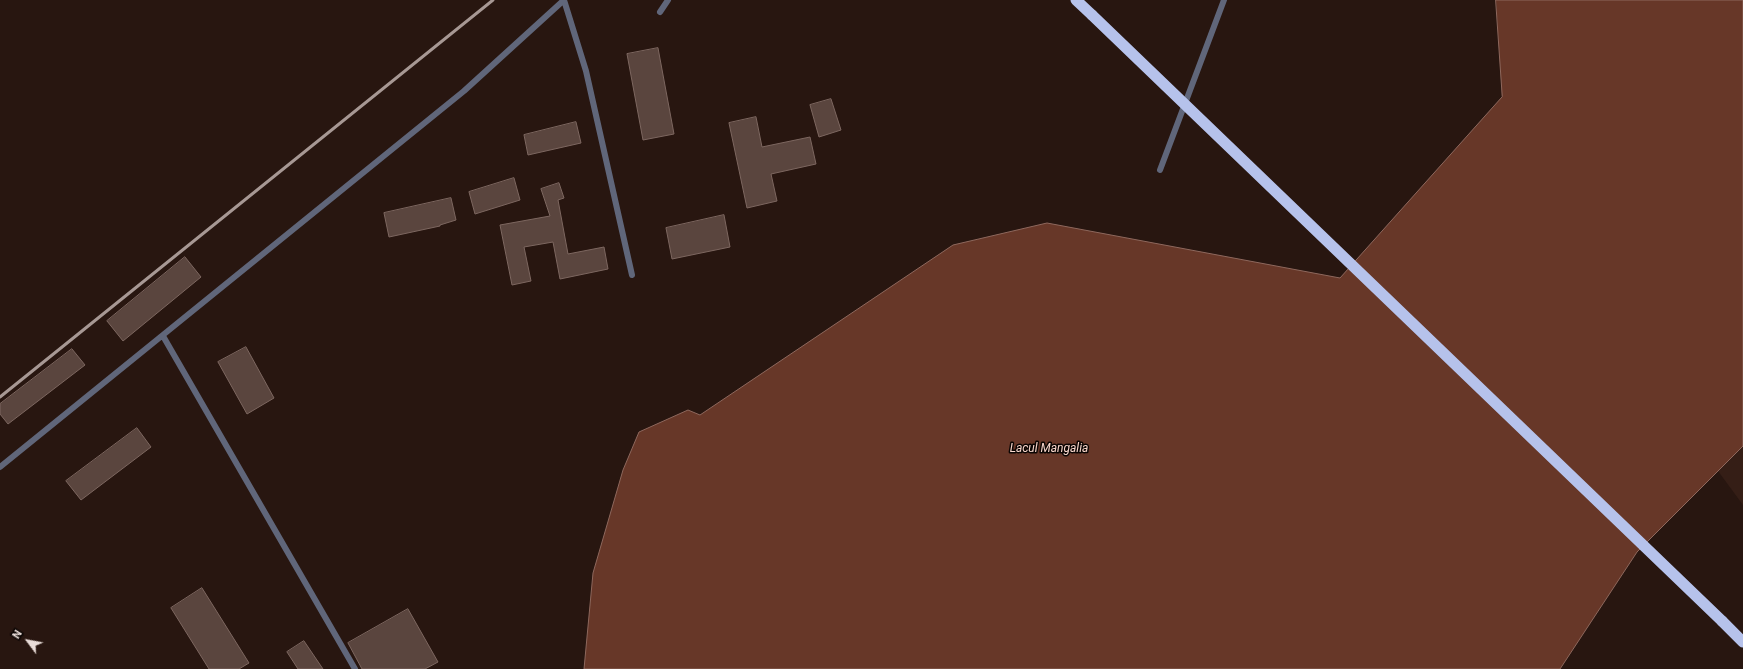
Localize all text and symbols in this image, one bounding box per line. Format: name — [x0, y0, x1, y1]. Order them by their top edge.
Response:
water label: Lacul Mangalia — [1010, 442, 1088, 456]
north arrow — [8, 621, 48, 661]
text: N — [10, 628, 25, 641]

